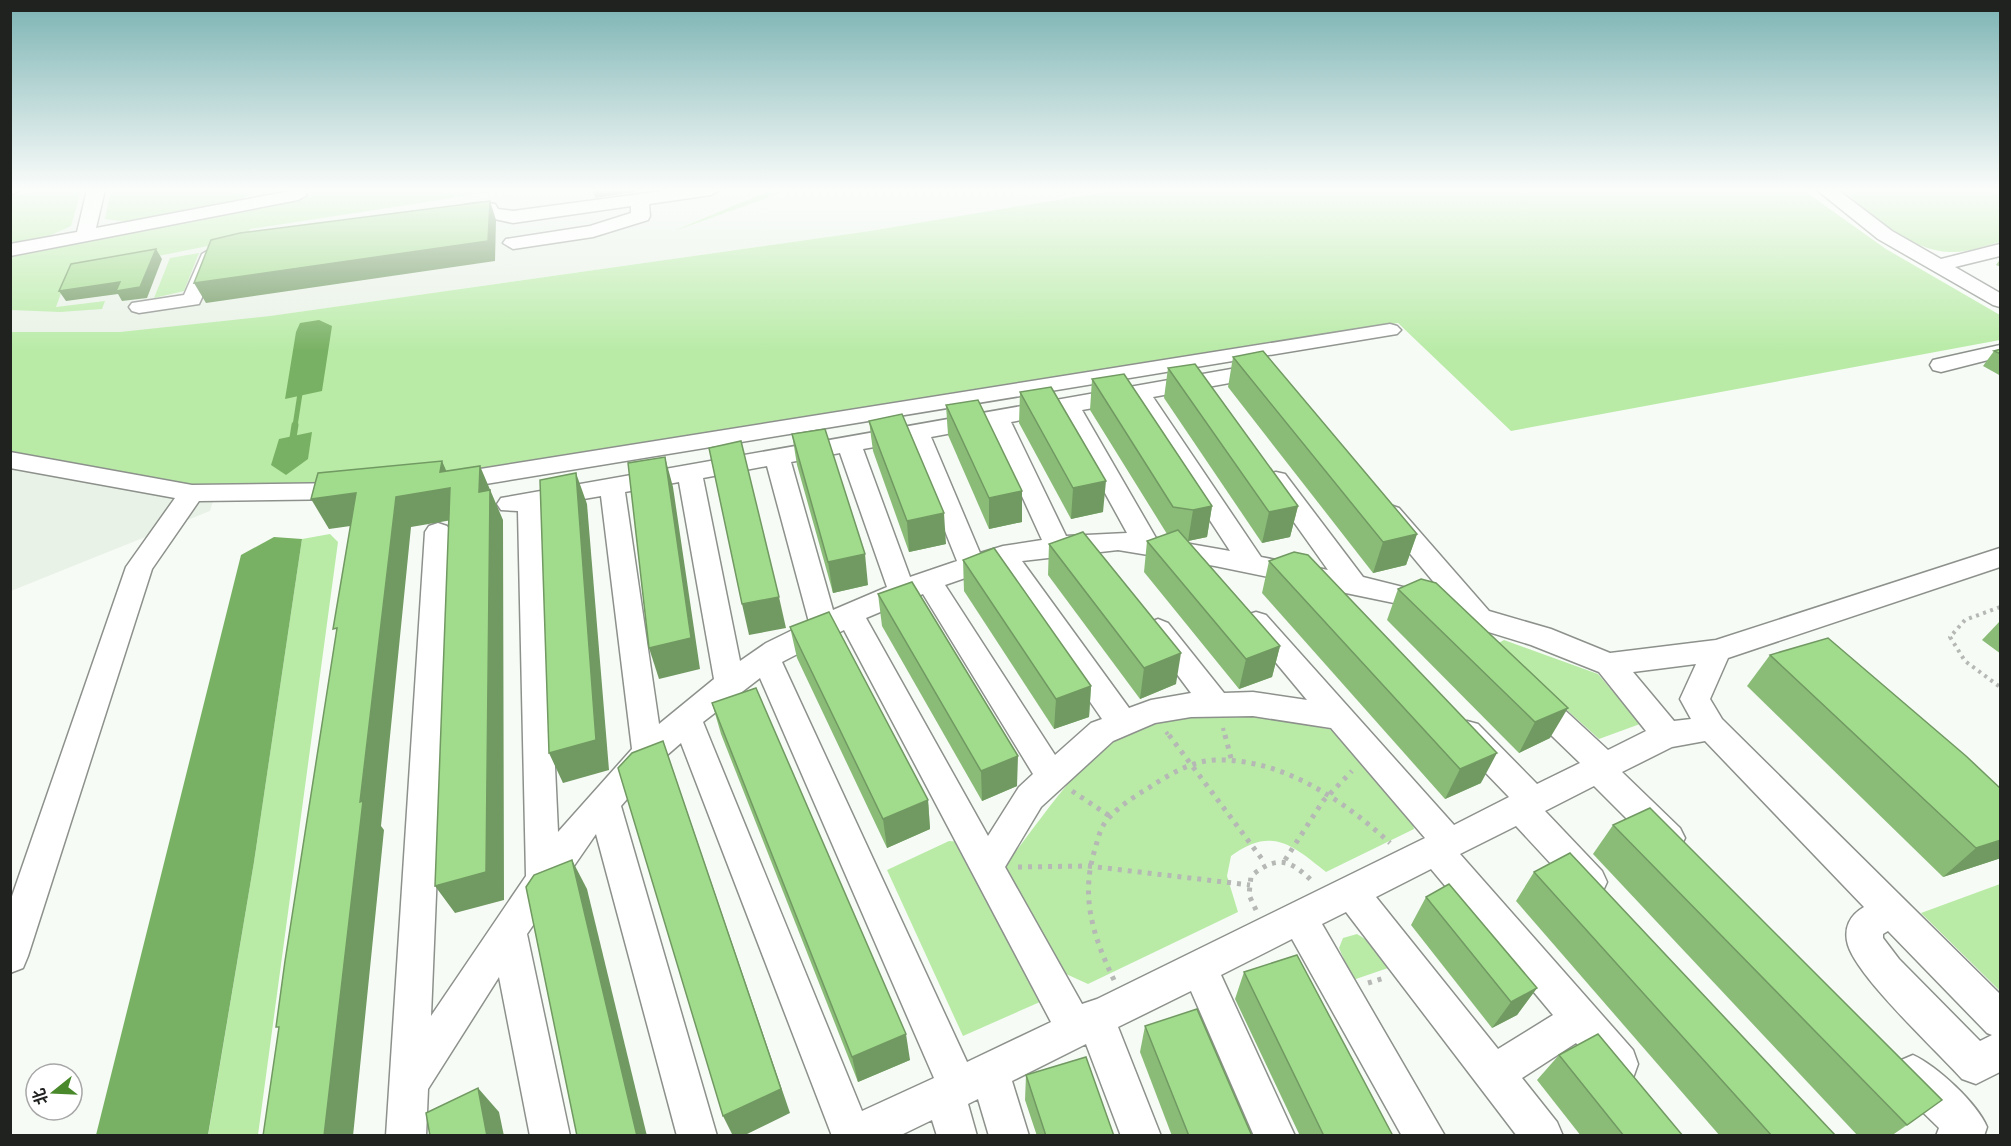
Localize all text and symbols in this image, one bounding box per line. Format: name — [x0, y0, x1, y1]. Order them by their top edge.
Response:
north arrow — [24, 1062, 84, 1122]
text: 北 — [29, 1086, 52, 1107]

